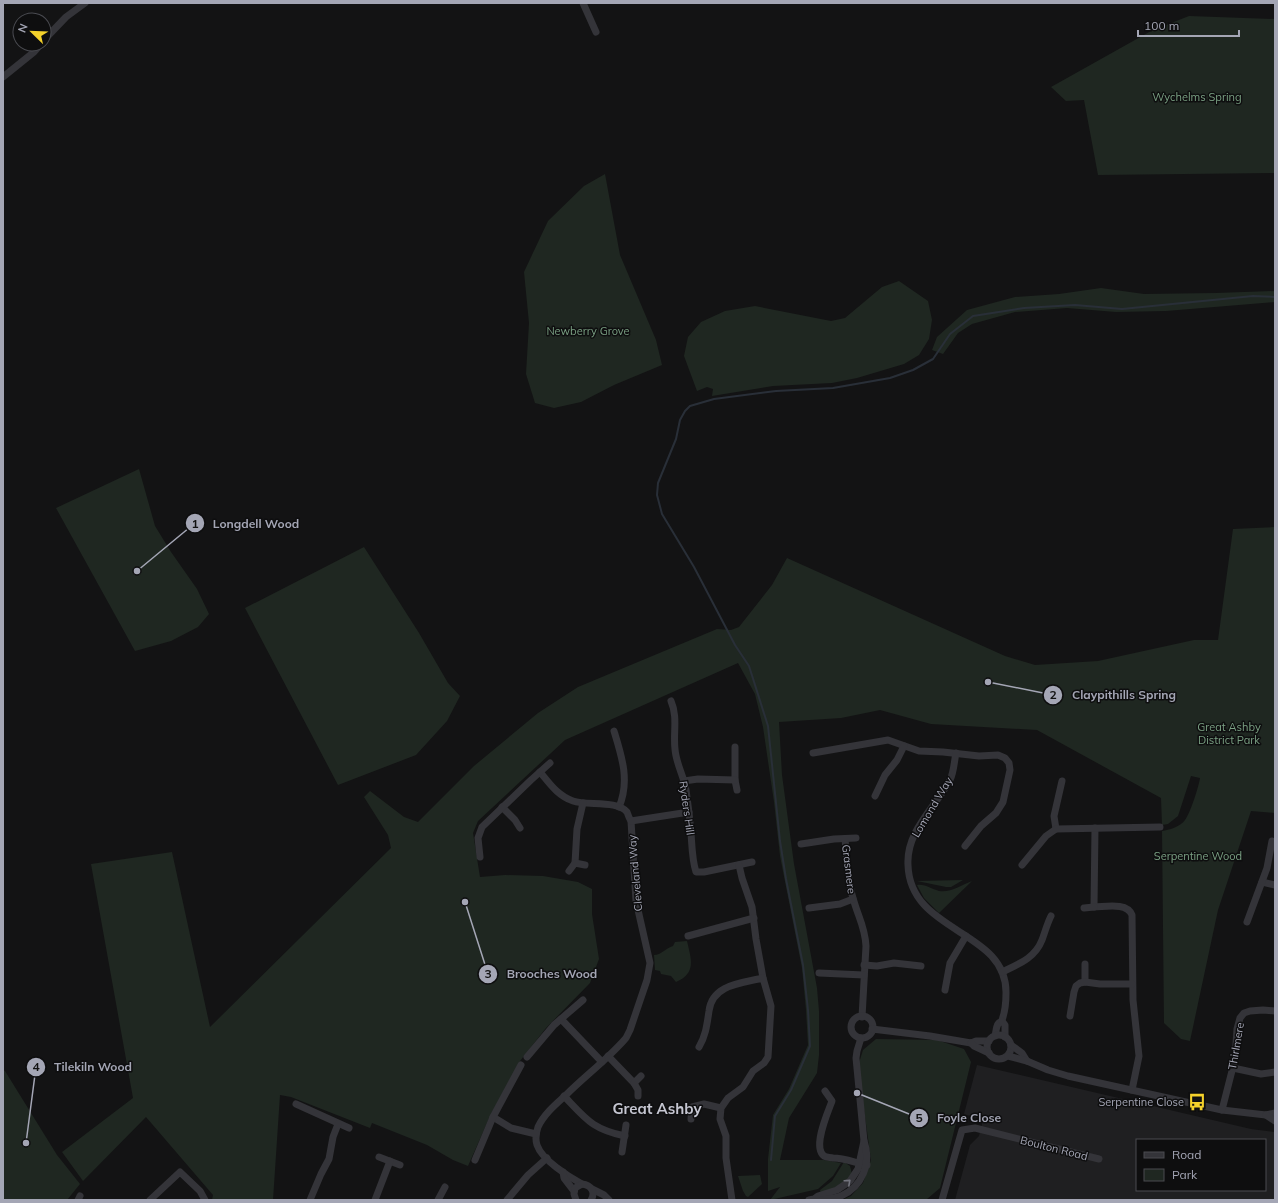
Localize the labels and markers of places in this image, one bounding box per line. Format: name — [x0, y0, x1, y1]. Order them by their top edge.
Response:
callout: Longdell Wood — [185, 511, 307, 535]
callout: Claypithills Spring — [1043, 683, 1184, 707]
callout: Brooches Wood — [478, 962, 605, 986]
callout: Tilekiln Wood — [26, 1055, 140, 1079]
bus stop icon: Serpentine Close — [1187, 1092, 1207, 1112]
place label: Serpentine Close — [1099, 1095, 1184, 1109]
callout: Foyle Close — [909, 1106, 1009, 1130]

